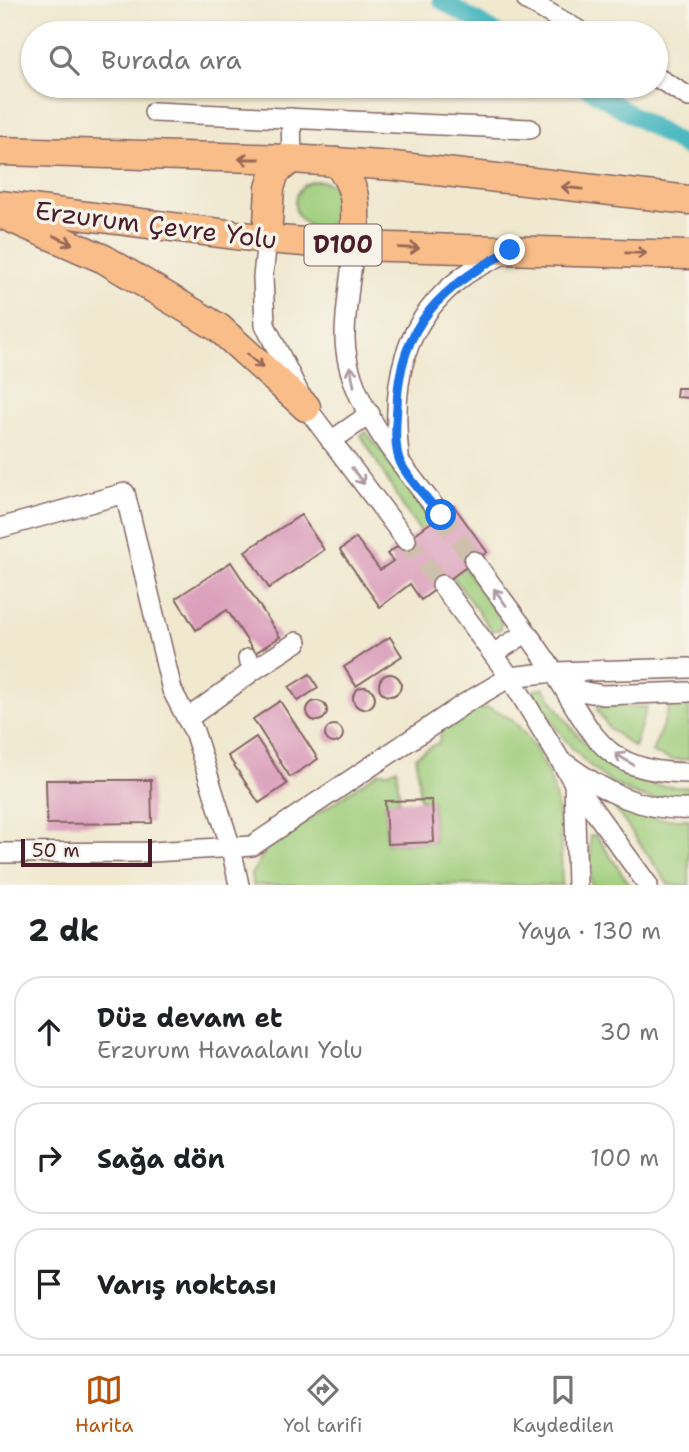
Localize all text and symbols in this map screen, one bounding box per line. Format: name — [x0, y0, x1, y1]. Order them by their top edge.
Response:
search box — [21, 21, 668, 98]
icon: search — [45, 41, 83, 79]
text: Burada ara — [101, 42, 242, 77]
one-way arrow — [237, 152, 260, 166]
one-way arrow — [562, 181, 584, 194]
street label: Erzurum Çevre Yolu — [33, 192, 279, 257]
road number: D100 — [304, 224, 382, 266]
one-way arrow — [52, 234, 73, 247]
route end — [494, 234, 525, 265]
one-way arrow — [397, 241, 420, 254]
one-way arrow — [624, 247, 647, 260]
one-way arrow — [246, 352, 263, 369]
one-way arrow — [345, 365, 358, 388]
one-way arrow — [351, 467, 366, 485]
route start — [425, 499, 456, 530]
one-way arrow — [492, 588, 507, 607]
one-way arrow — [614, 752, 634, 766]
scale bar — [21, 836, 152, 868]
text: 50 m — [32, 838, 80, 863]
text: 2 dk — [28, 910, 99, 951]
text: Yaya · 130 m — [518, 916, 661, 946]
text: Düz devam et — [97, 1000, 282, 1035]
icon: ahead — [30, 1013, 68, 1051]
text: 30 m — [600, 1017, 659, 1047]
text: Erzurum Havaalanı Yolu — [97, 1035, 363, 1065]
icon: right — [30, 1139, 68, 1177]
text: Sağa dön — [97, 1141, 225, 1176]
text: 100 m — [590, 1143, 659, 1173]
icon: arrive — [30, 1265, 68, 1303]
text: Varış noktası — [97, 1267, 277, 1302]
tab: Harita — [75, 1371, 133, 1438]
tab: Yol tarifi — [283, 1371, 362, 1438]
tab: Kaydedilen — [512, 1371, 614, 1438]

